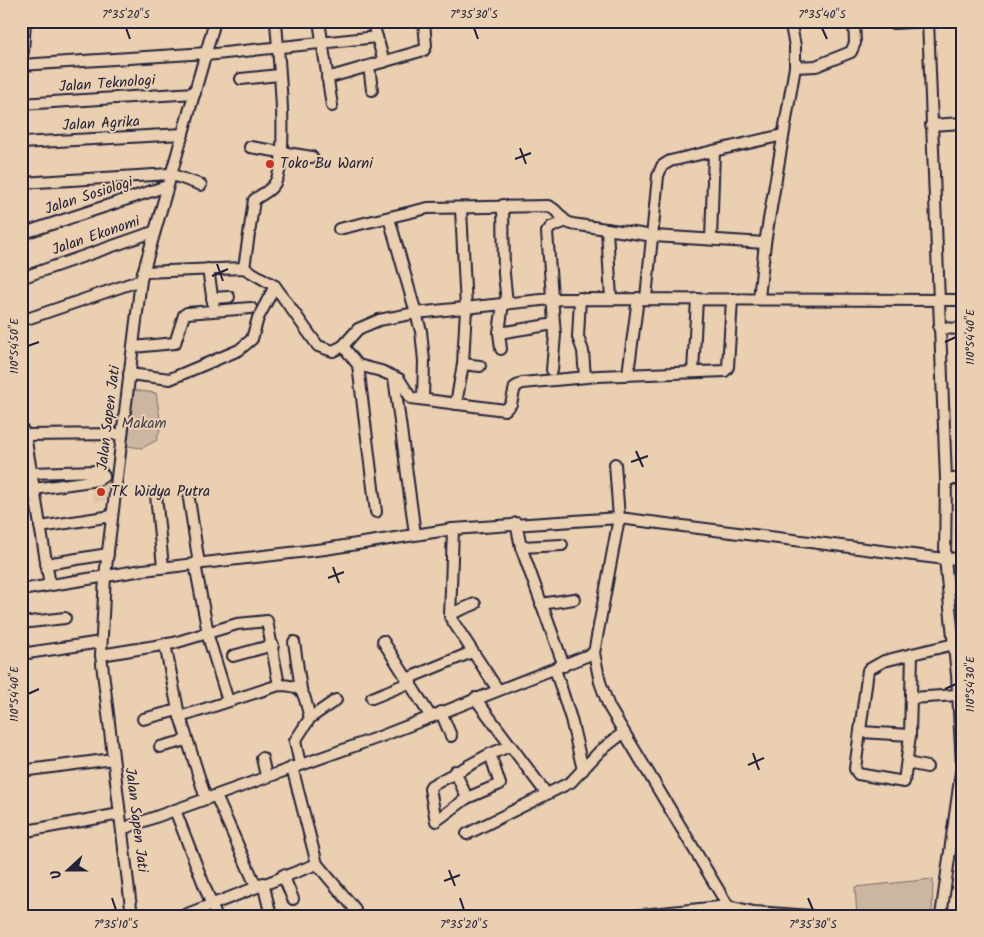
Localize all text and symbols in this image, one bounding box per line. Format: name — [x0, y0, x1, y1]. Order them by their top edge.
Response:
text: 7°35'20"S — [102, 5, 151, 24]
text: 7°35'30"S — [450, 5, 499, 24]
text: 7°35'40"S — [798, 5, 846, 24]
street label: Jalan Teknologi — [58, 69, 157, 99]
street label: Jalan Agrika — [62, 110, 140, 138]
place label: Toko Bu Warni — [280, 152, 374, 176]
marker: Toko Bu Warni — [264, 158, 276, 170]
street label: Jalan Sosiologi — [42, 170, 138, 222]
street label: Jalan Ekonomi — [49, 209, 145, 262]
text: 110°54'40"E — [961, 308, 980, 365]
text: 110°54'50"E — [5, 317, 24, 374]
street label: Jalan Sapen Jati — [91, 363, 127, 472]
park label: Makam — [122, 412, 166, 436]
place label: TK Widya Putra — [111, 480, 210, 504]
marker: TK Widya Putra — [95, 486, 107, 498]
text: 110°54'30"E — [961, 655, 980, 712]
text: 110°54'40"E — [5, 665, 24, 722]
street label: Jalan Sapen Jati — [118, 766, 154, 875]
north arrow — [42, 844, 92, 894]
text: U — [45, 866, 69, 882]
text: 7°35'10"S — [94, 915, 139, 934]
text: 7°35'20"S — [440, 915, 489, 934]
text: 7°35'30"S — [789, 915, 838, 934]

